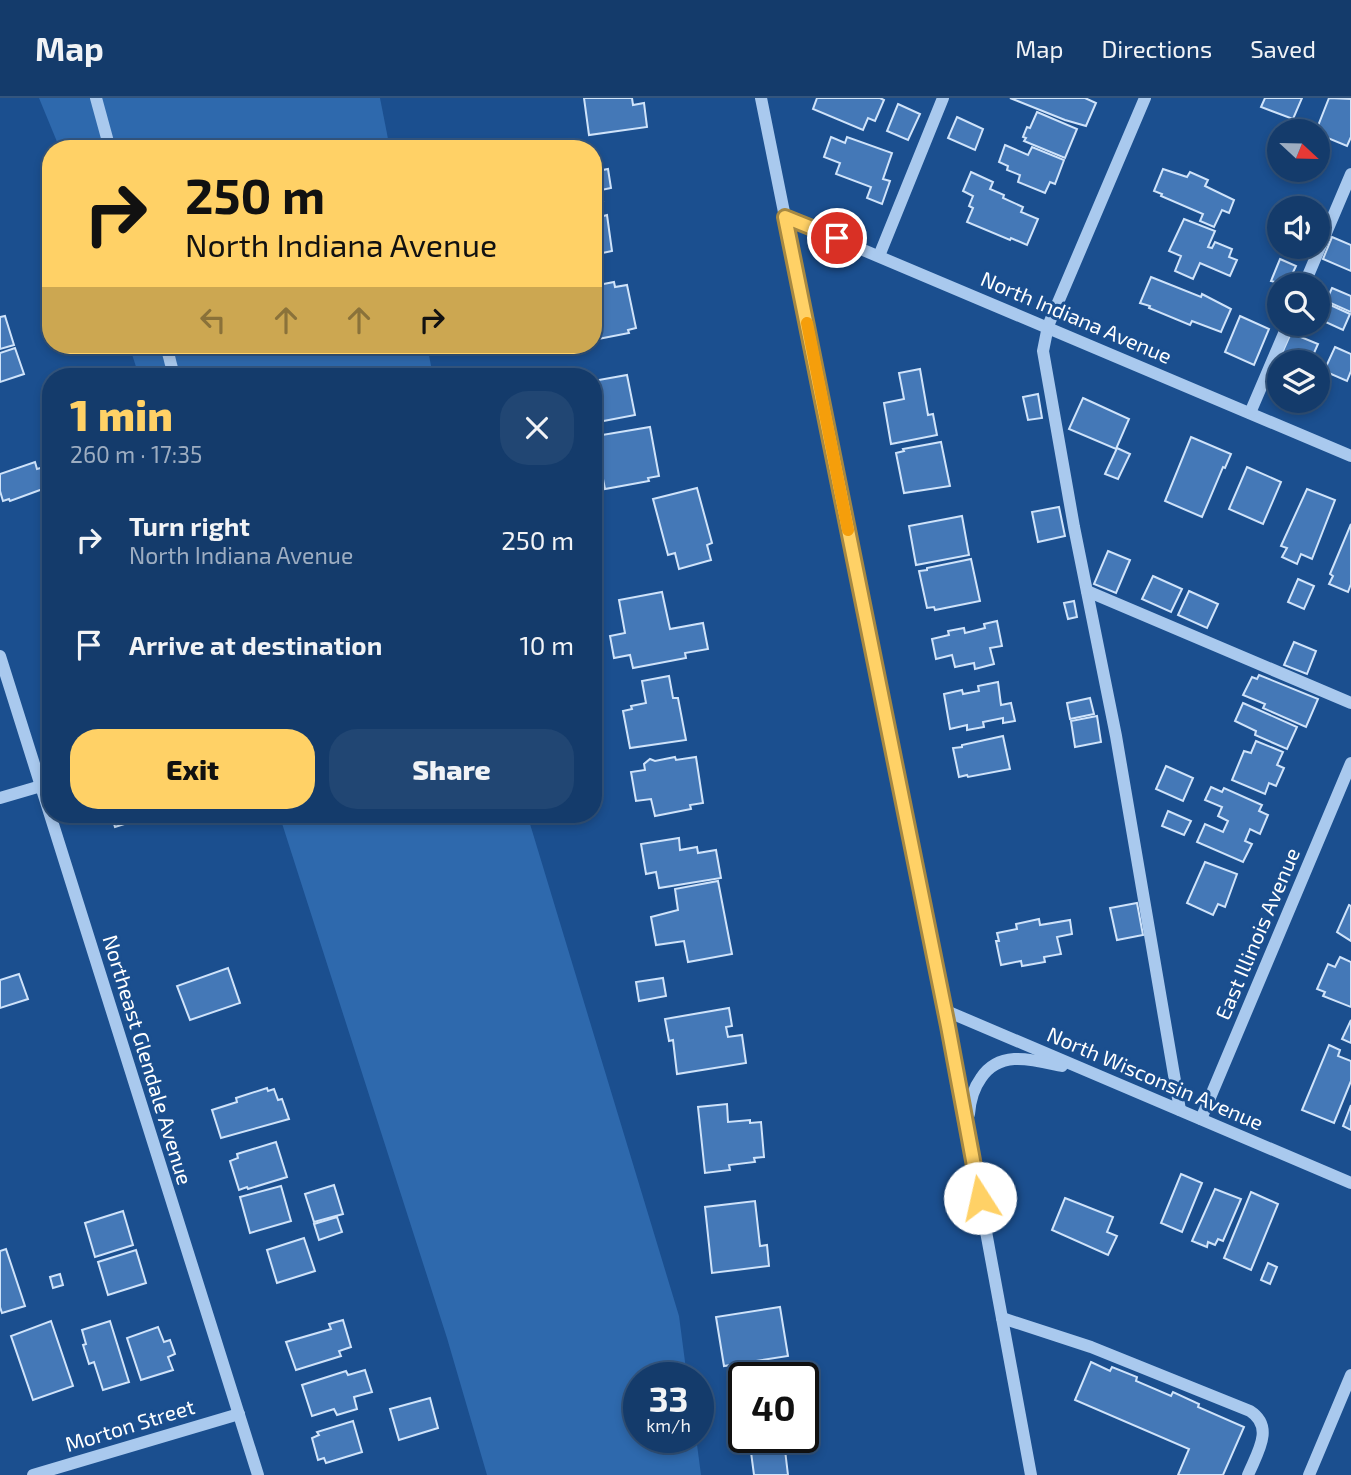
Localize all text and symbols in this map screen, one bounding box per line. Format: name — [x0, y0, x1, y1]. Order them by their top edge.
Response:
text: Map — [35, 28, 104, 68]
text: Map — [1015, 34, 1063, 63]
text: Directions — [1101, 34, 1212, 63]
text: Saved — [1250, 34, 1316, 63]
north arrow — [1267, 119, 1330, 182]
map controls — [1267, 119, 1330, 413]
text: 250 m — [185, 165, 325, 224]
icon: right — [70, 168, 161, 259]
button: sound — [1267, 196, 1330, 259]
pin — [807, 208, 867, 268]
icon: arrive — [818, 219, 856, 257]
text: North Indiana Avenue — [185, 225, 497, 263]
street label: North Indiana Avenue — [977, 265, 1176, 368]
button: search — [1267, 273, 1330, 336]
icon: left — [194, 301, 232, 339]
icon: ahead — [267, 301, 305, 339]
icon: ahead — [340, 301, 378, 339]
icon: right — [413, 301, 451, 339]
button: layers — [1267, 350, 1330, 413]
text: 1 min — [70, 389, 173, 439]
button: close — [500, 391, 574, 465]
text: 260 m · 17:35 — [70, 440, 202, 468]
text: Turn right — [129, 510, 250, 541]
icon: right — [70, 521, 108, 559]
text: 250 m — [501, 524, 574, 555]
text: North Indiana Avenue — [129, 541, 353, 569]
icon: arrive — [70, 626, 108, 664]
text: Arrive at destination — [129, 629, 382, 660]
text: 10 m — [519, 629, 574, 660]
button: Exit — [70, 729, 315, 809]
button: Share — [329, 729, 574, 809]
street label: East Illinois Avenue — [1209, 844, 1304, 1023]
street label: Northeast Glendale Avenue — [98, 932, 198, 1188]
street label: North Wisconsin Avenue — [1044, 1021, 1267, 1135]
position arrow — [943, 1161, 1017, 1235]
speed limit sign: 40 — [728, 1362, 819, 1453]
text: 33 — [649, 1377, 688, 1419]
street label: Morton Street — [62, 1393, 197, 1456]
text: km/h — [646, 1414, 691, 1436]

